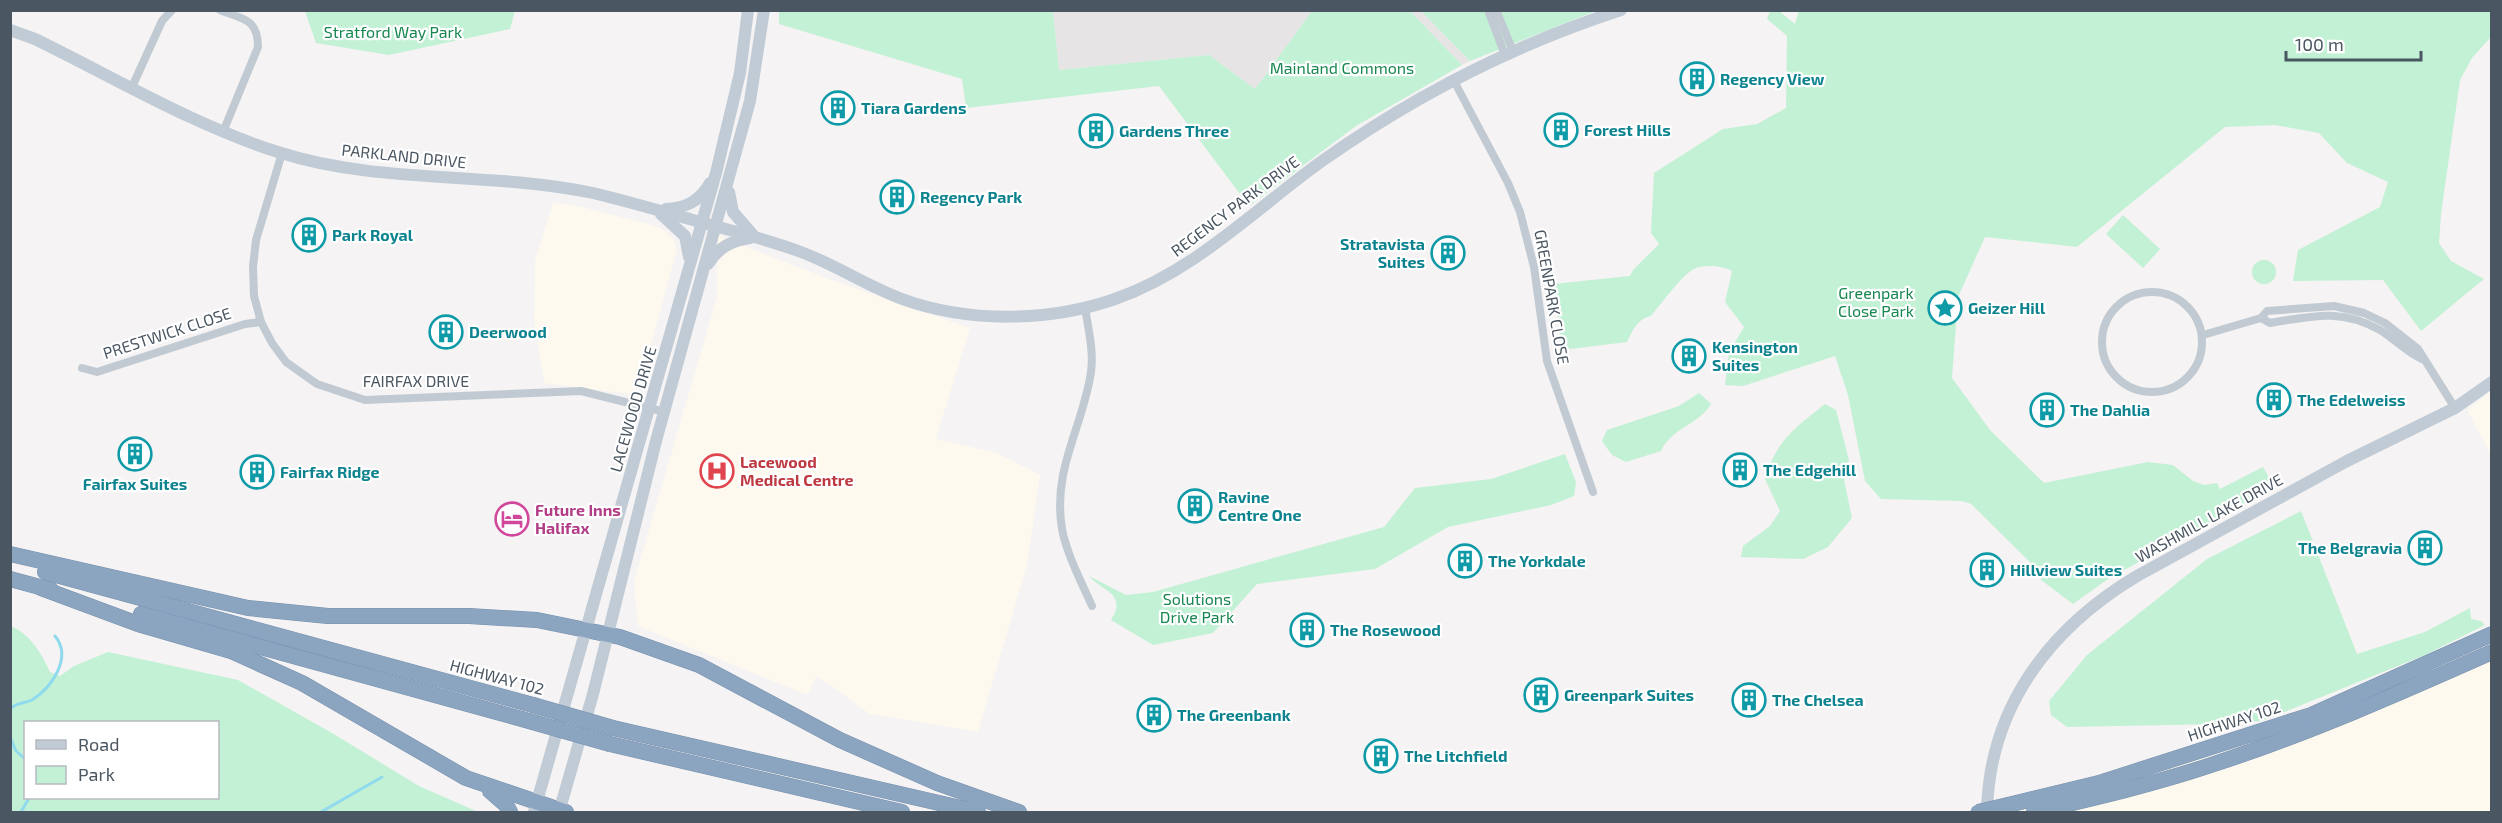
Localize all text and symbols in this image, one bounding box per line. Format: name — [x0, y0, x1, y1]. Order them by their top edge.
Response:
park label: Stratford Way Park — [324, 22, 462, 41]
scale bar — [2286, 24, 2421, 62]
text: 100 m — [2295, 33, 2344, 55]
park label: Mainland Commons — [1270, 58, 1414, 77]
building icon: Regency View — [1679, 61, 1715, 97]
place label: Regency View — [1720, 69, 1825, 89]
building icon: Tiara Gardens — [820, 90, 856, 126]
place label: Tiara Gardens — [861, 98, 966, 117]
building icon: Forest Hills — [1543, 112, 1579, 148]
building icon: Gardens Three — [1078, 113, 1114, 149]
place label: Forest Hills — [1584, 120, 1671, 139]
place label: Gardens Three — [1119, 121, 1229, 140]
street label: PARKLAND DRIVE — [341, 140, 467, 171]
street label: REGENCY PARK DRIVE — [1167, 151, 1302, 260]
building icon: Regency Park — [879, 179, 915, 215]
place label: Regency Park — [920, 187, 1022, 207]
building icon: Park Royal — [291, 217, 327, 253]
place label: Park Royal — [332, 225, 414, 245]
street label: GREENPARK CLOSE — [1531, 228, 1574, 366]
place label: Stratavista Suites — [1340, 234, 1425, 271]
building icon: Stratavista Suites — [1430, 235, 1466, 271]
park label: Greenpark Close Park — [1838, 283, 1914, 320]
place icon: Geizer Hill — [1927, 290, 1963, 326]
place label: Geizer Hill — [1968, 298, 2046, 317]
street label: PRESTWICK CLOSE — [100, 303, 233, 362]
building icon: Deerwood — [428, 314, 464, 350]
place label: Deerwood — [469, 322, 547, 341]
place label: Kensington Suites — [1712, 337, 1798, 374]
building icon: Kensington Suites — [1671, 338, 1707, 374]
street label: LACEWOOD DRIVE — [605, 344, 660, 474]
street label: FAIRFAX DRIVE — [363, 371, 469, 390]
building icon: The Edelweiss — [2256, 382, 2292, 418]
place label: The Edelweiss — [2297, 390, 2406, 409]
building icon: The Dahlia — [2029, 392, 2065, 428]
place label: The Dahlia — [2070, 400, 2150, 419]
building icon: Fairfax Suites — [117, 436, 153, 472]
place label: Lacewood Medical Centre — [740, 452, 854, 489]
building icon: The Edgehill — [1722, 452, 1758, 488]
hospital icon: Lacewood Medical Centre — [699, 453, 735, 489]
building icon: Fairfax Ridge — [239, 454, 275, 490]
place label: The Edgehill — [1763, 460, 1857, 479]
place label: Fairfax Ridge — [280, 462, 380, 481]
street label: WASHMILL LAKE DRIVE — [2132, 469, 2286, 566]
place label: Fairfax Suites — [83, 474, 187, 493]
place label: Ravine Centre One — [1218, 487, 1301, 524]
building icon: Ravine Centre One — [1177, 488, 1213, 524]
place label: Future Inns Halifax — [535, 500, 621, 537]
hotel icon: Future Inns Halifax — [494, 501, 530, 537]
building icon: The Belgravia — [2407, 530, 2443, 566]
place label: The Belgravia — [2298, 538, 2402, 557]
building icon: The Yorkdale — [1447, 543, 1483, 579]
place label: The Yorkdale — [1488, 551, 1586, 570]
building icon: Hillview Suites — [1969, 552, 2005, 588]
place label: Hillview Suites — [2010, 560, 2122, 579]
park label: Solutions Drive Park — [1160, 589, 1234, 626]
building icon: The Rosewood — [1289, 612, 1325, 648]
place label: The Rosewood — [1330, 620, 1441, 639]
street label: HIGHWAY 102 — [448, 655, 546, 698]
building icon: Greenpark Suites — [1523, 677, 1559, 713]
building icon: The Chelsea — [1731, 682, 1767, 718]
place label: Greenpark Suites — [1564, 685, 1694, 704]
place label: The Chelsea — [1772, 690, 1864, 709]
building icon: The Greenbank — [1136, 697, 1172, 733]
street label: HIGHWAY 102 — [2185, 697, 2283, 745]
place label: The Greenbank — [1177, 705, 1291, 724]
legend — [24, 721, 219, 799]
text: Road — [78, 733, 119, 755]
building icon: The Litchfield — [1363, 738, 1399, 774]
place label: The Litchfield — [1404, 746, 1508, 765]
text: Park — [78, 763, 115, 785]

